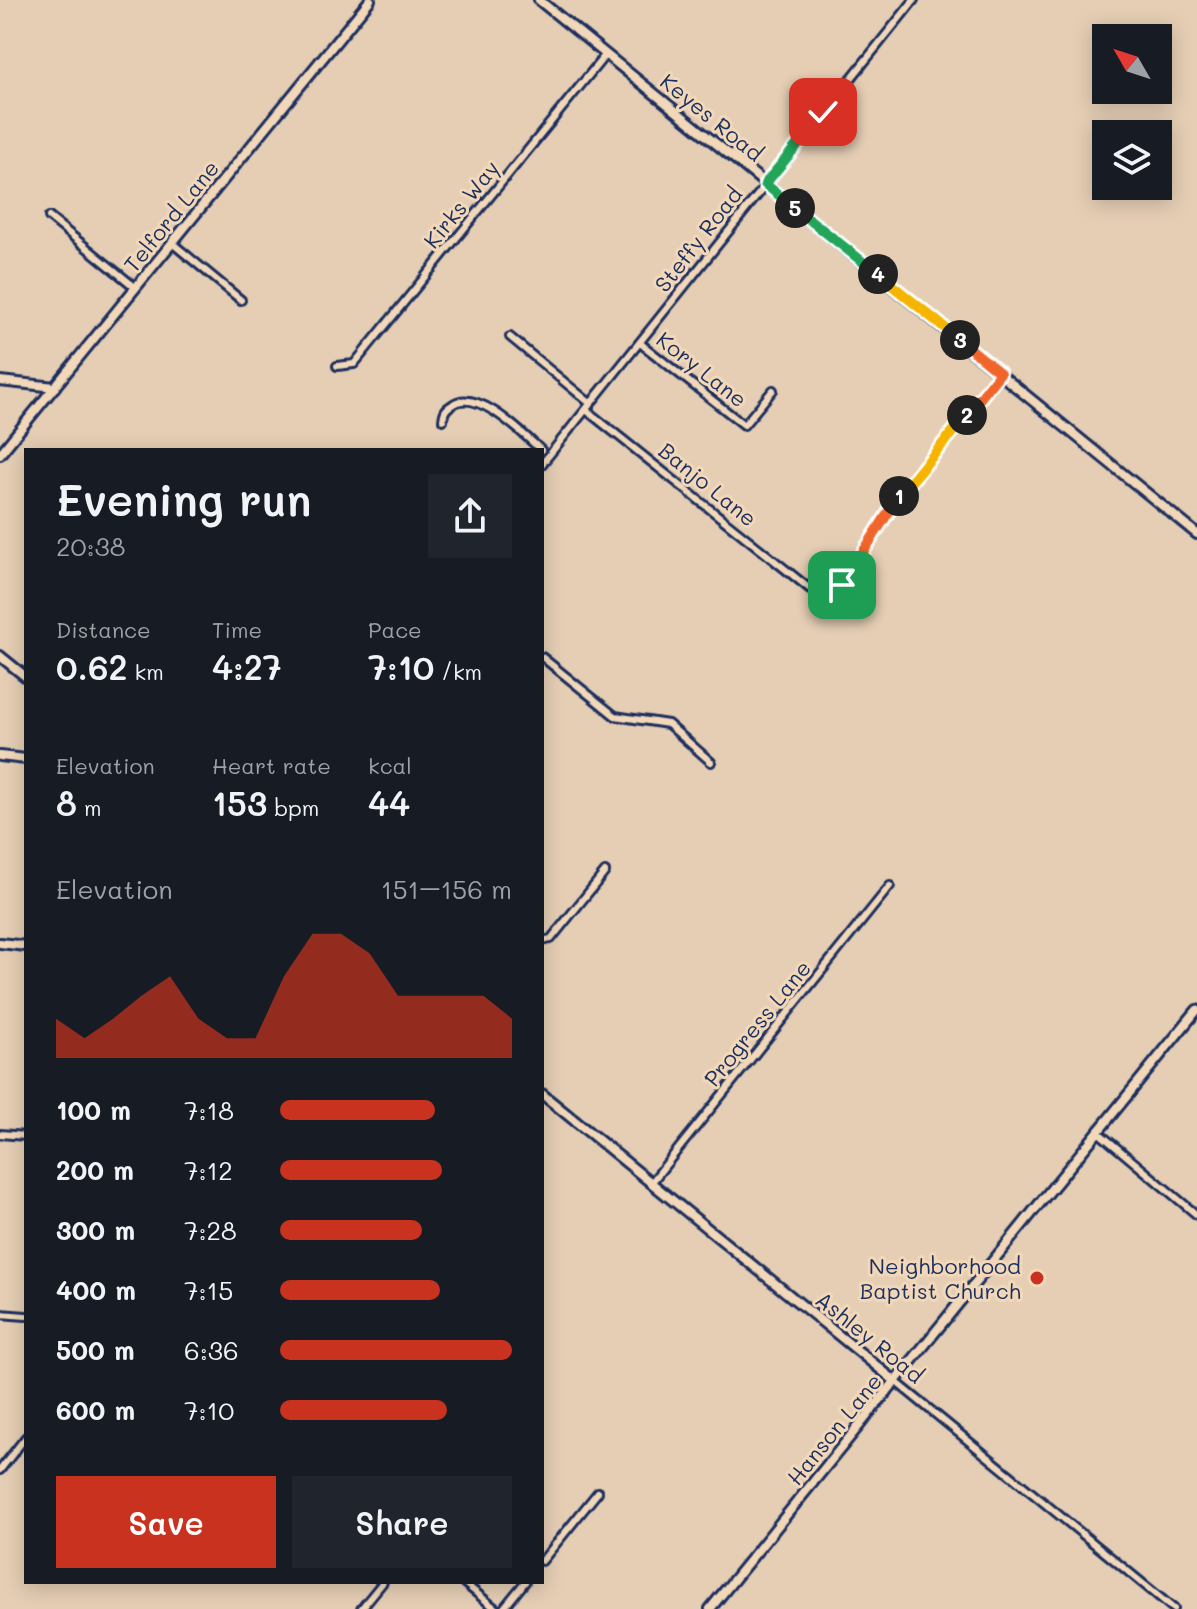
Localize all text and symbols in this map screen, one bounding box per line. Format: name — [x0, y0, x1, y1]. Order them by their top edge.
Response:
north arrow — [1092, 24, 1172, 104]
map controls — [1092, 24, 1172, 200]
street label: Keyes Road — [654, 67, 770, 168]
pin — [789, 78, 857, 146]
icon: check — [801, 90, 845, 134]
button: layers — [1092, 120, 1172, 200]
street label: Telford Lane — [117, 154, 225, 278]
street label: Kirks Way — [417, 154, 505, 254]
street label: Steffy Road — [648, 180, 748, 298]
pin: 5 — [775, 188, 815, 228]
text: 5 — [789, 193, 801, 222]
pin: 4 — [858, 254, 898, 294]
text: 4 — [871, 259, 885, 288]
pin: 3 — [940, 320, 980, 360]
street label: Kory Lane — [651, 325, 753, 413]
text: 3 — [953, 325, 967, 354]
pin: 2 — [947, 395, 987, 435]
text: 2 — [961, 400, 973, 429]
street label: Banjo Lane — [653, 436, 763, 532]
text: Evening run — [56, 470, 311, 527]
button: share — [428, 474, 512, 558]
pin: 1 — [879, 476, 919, 516]
text: 1 — [894, 481, 904, 510]
text: 20:38 — [56, 529, 126, 563]
pin — [808, 551, 876, 619]
icon: arrive — [820, 563, 864, 607]
text: Distance — [56, 615, 151, 644]
text: Time — [212, 615, 262, 644]
text: Pace — [368, 615, 422, 644]
text: 0.62 — [56, 644, 127, 689]
text: 4:27 — [212, 644, 282, 689]
text: 7:10 — [368, 644, 434, 689]
text: km — [127, 657, 164, 686]
text: /km — [434, 657, 482, 686]
text: Elevation — [56, 751, 155, 780]
text: Heart rate — [212, 751, 331, 780]
text: kcal — [368, 751, 412, 780]
text: 8 — [56, 780, 77, 825]
text: 153 — [212, 780, 267, 825]
text: 44 — [368, 780, 410, 825]
text: m — [77, 793, 102, 822]
text: bpm — [267, 793, 319, 822]
text: Elevation — [56, 872, 173, 906]
text: 151–156 m — [381, 872, 512, 906]
street label: Progress Lane — [697, 954, 817, 1092]
text: 100 m — [56, 1093, 131, 1127]
text: 7:18 — [184, 1093, 234, 1127]
text: 200 m — [56, 1153, 134, 1187]
text: 7:12 — [184, 1153, 233, 1187]
text: 300 m — [56, 1213, 135, 1247]
text: 7:28 — [184, 1213, 237, 1247]
place label: Neighborhood Baptist Church — [860, 1251, 1021, 1305]
marker: Neighborhood Baptist Church — [1028, 1269, 1046, 1287]
text: 400 m — [56, 1273, 136, 1307]
text: 7:15 — [184, 1273, 233, 1307]
street label: Ashley Road — [810, 1285, 930, 1389]
text: 500 m — [56, 1333, 135, 1367]
text: 6:36 — [184, 1333, 239, 1367]
street label: Hanson Lane — [780, 1367, 888, 1491]
text: 600 m — [56, 1393, 135, 1427]
text: 7:10 — [184, 1393, 234, 1427]
button: Save — [56, 1476, 276, 1568]
button: Share — [292, 1476, 512, 1568]

